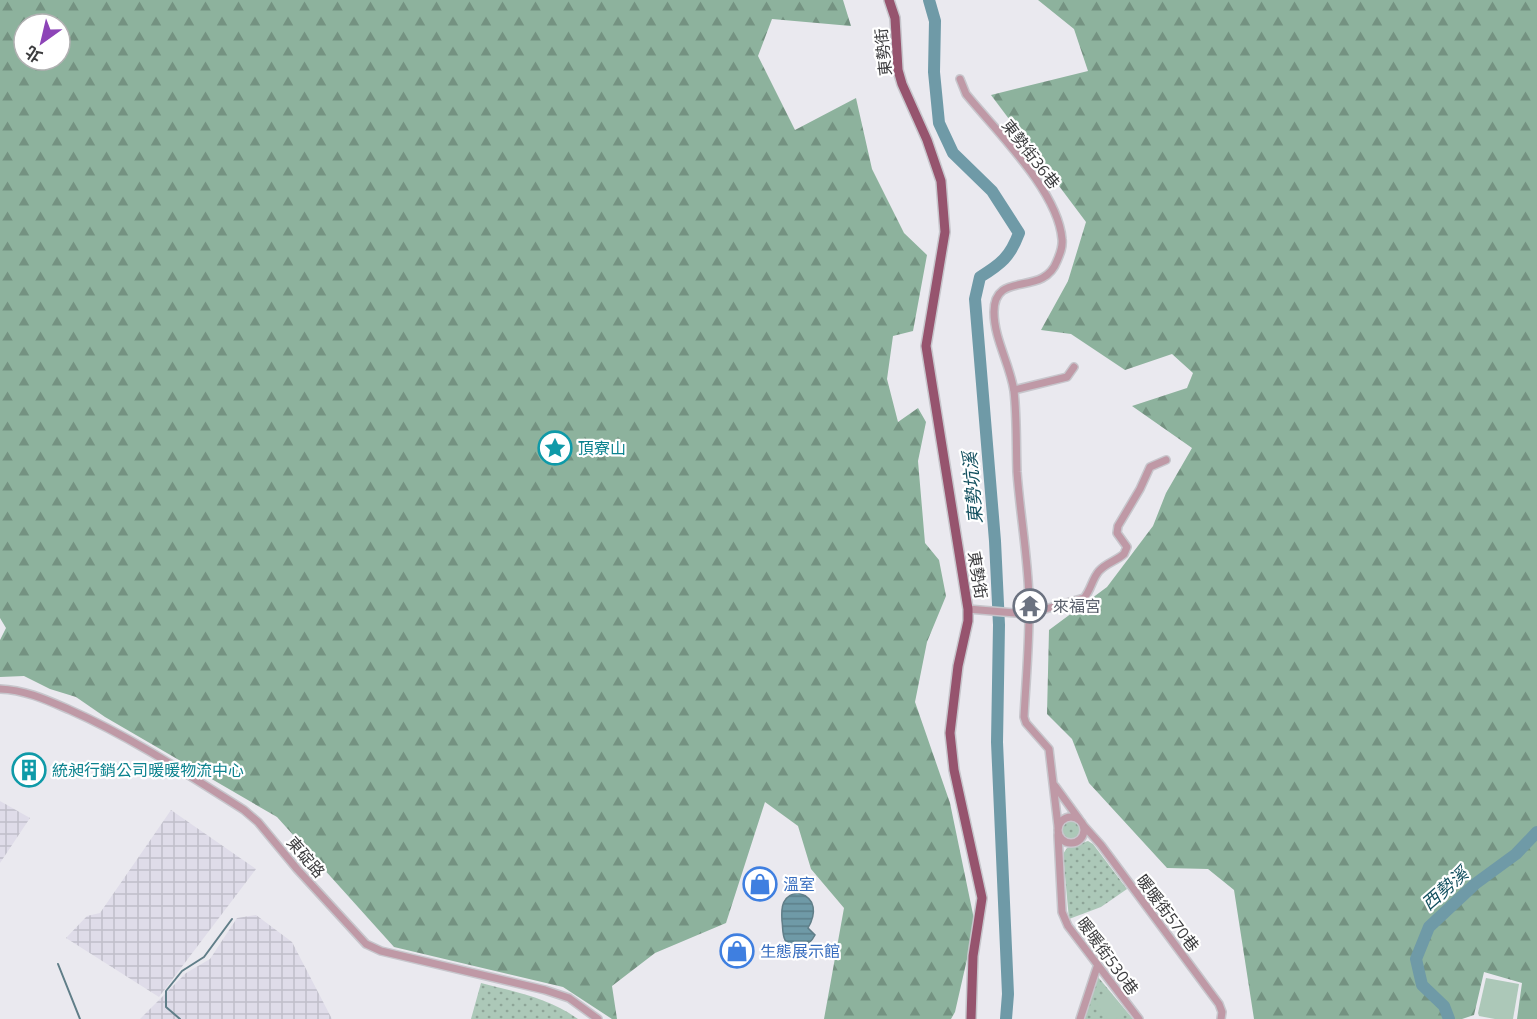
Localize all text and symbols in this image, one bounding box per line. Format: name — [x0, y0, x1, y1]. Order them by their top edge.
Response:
north arrow — [12, 12, 72, 72]
street label: 東勢街 — [870, 27, 896, 77]
text: 北 — [21, 41, 46, 68]
street label: 東勢街36巷 — [997, 115, 1065, 193]
place icon: 頂寮山 — [537, 430, 573, 466]
place label: 頂寮山 — [578, 437, 626, 459]
water label: 東勢坑溪 — [957, 448, 987, 525]
street label: 東勢街 — [963, 550, 993, 600]
temple icon: 來福宮 — [1012, 588, 1048, 624]
place label: 來福宮 — [1053, 595, 1101, 617]
building icon: 統昶行銷公司暖暖物流中心 — [11, 752, 47, 788]
place label: 統昶行銷公司暖暖物流中心 — [52, 759, 244, 781]
street label: 東碇路 — [282, 832, 330, 882]
water label: 西勢溪 — [1416, 860, 1475, 915]
shop icon: 溫室 — [742, 866, 778, 902]
street label: 暖暖街570巷 — [1132, 870, 1204, 956]
place label: 溫室 — [783, 873, 815, 895]
street label: 暖暖街530巷 — [1072, 913, 1144, 999]
shop icon: 生態展示館 — [719, 933, 755, 969]
place label: 生態展示館 — [760, 940, 840, 962]

